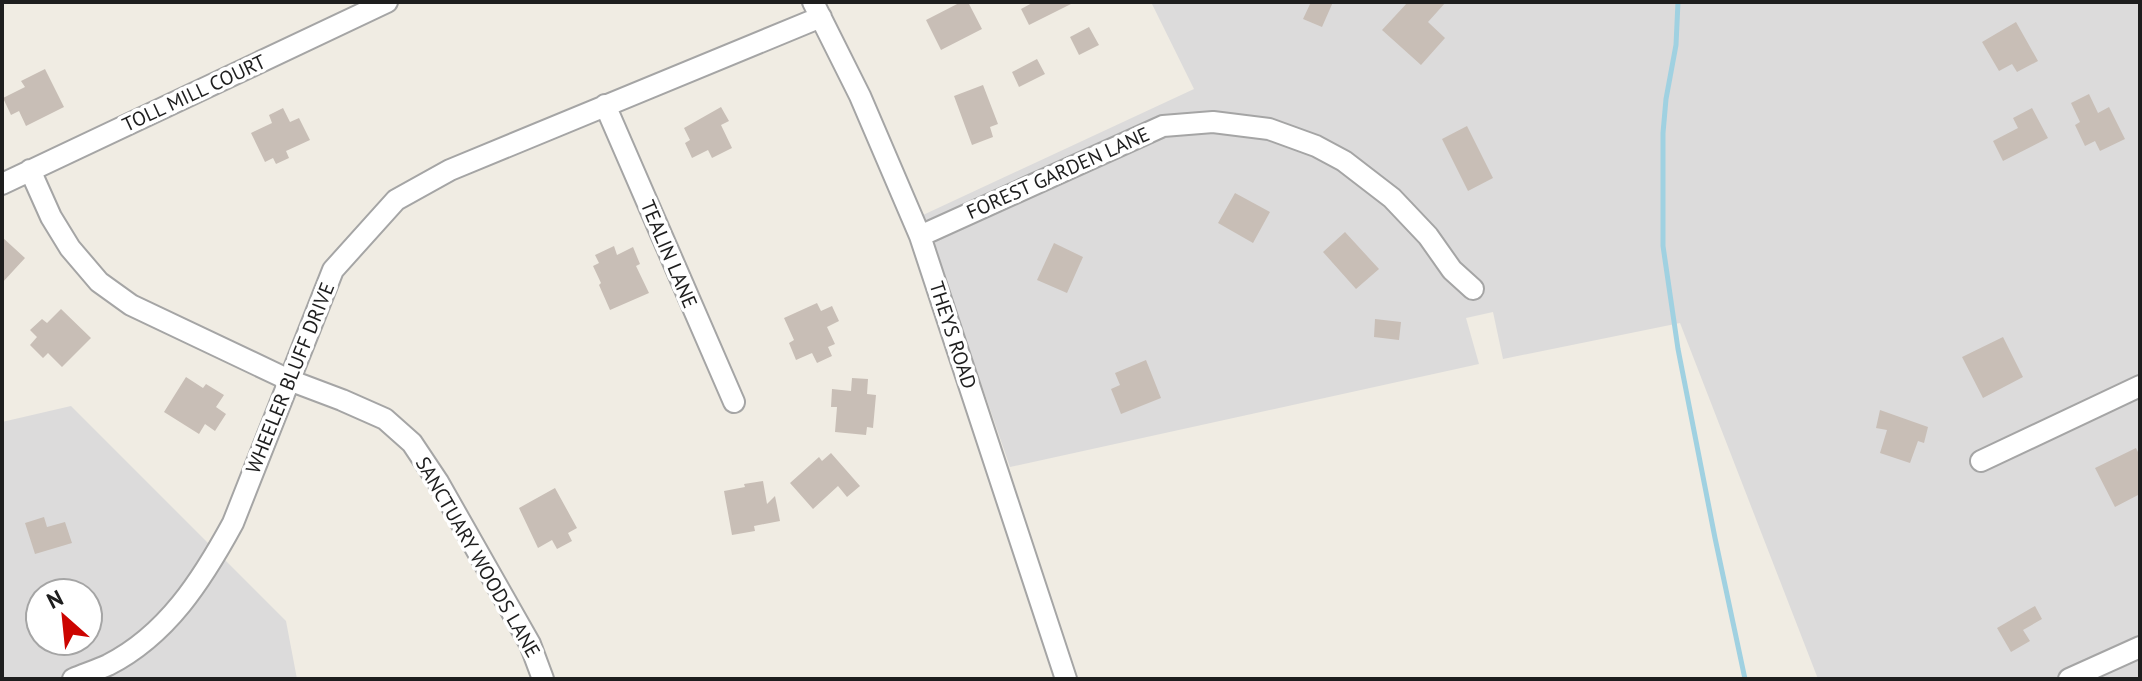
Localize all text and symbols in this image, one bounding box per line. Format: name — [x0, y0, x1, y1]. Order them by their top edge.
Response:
street label: TOLL MILL COURT — [118, 48, 270, 138]
street label: FOREST GARDEN LANE — [962, 121, 1154, 225]
street label: TEALIN LANE — [635, 196, 703, 312]
street label: THEYS ROAD — [923, 278, 983, 392]
street label: WHEELER BLUFF DRIVE — [240, 279, 340, 477]
street label: SANCTUARY WOODS LANE — [410, 452, 546, 662]
north arrow — [24, 577, 104, 657]
text: N — [42, 583, 68, 615]

